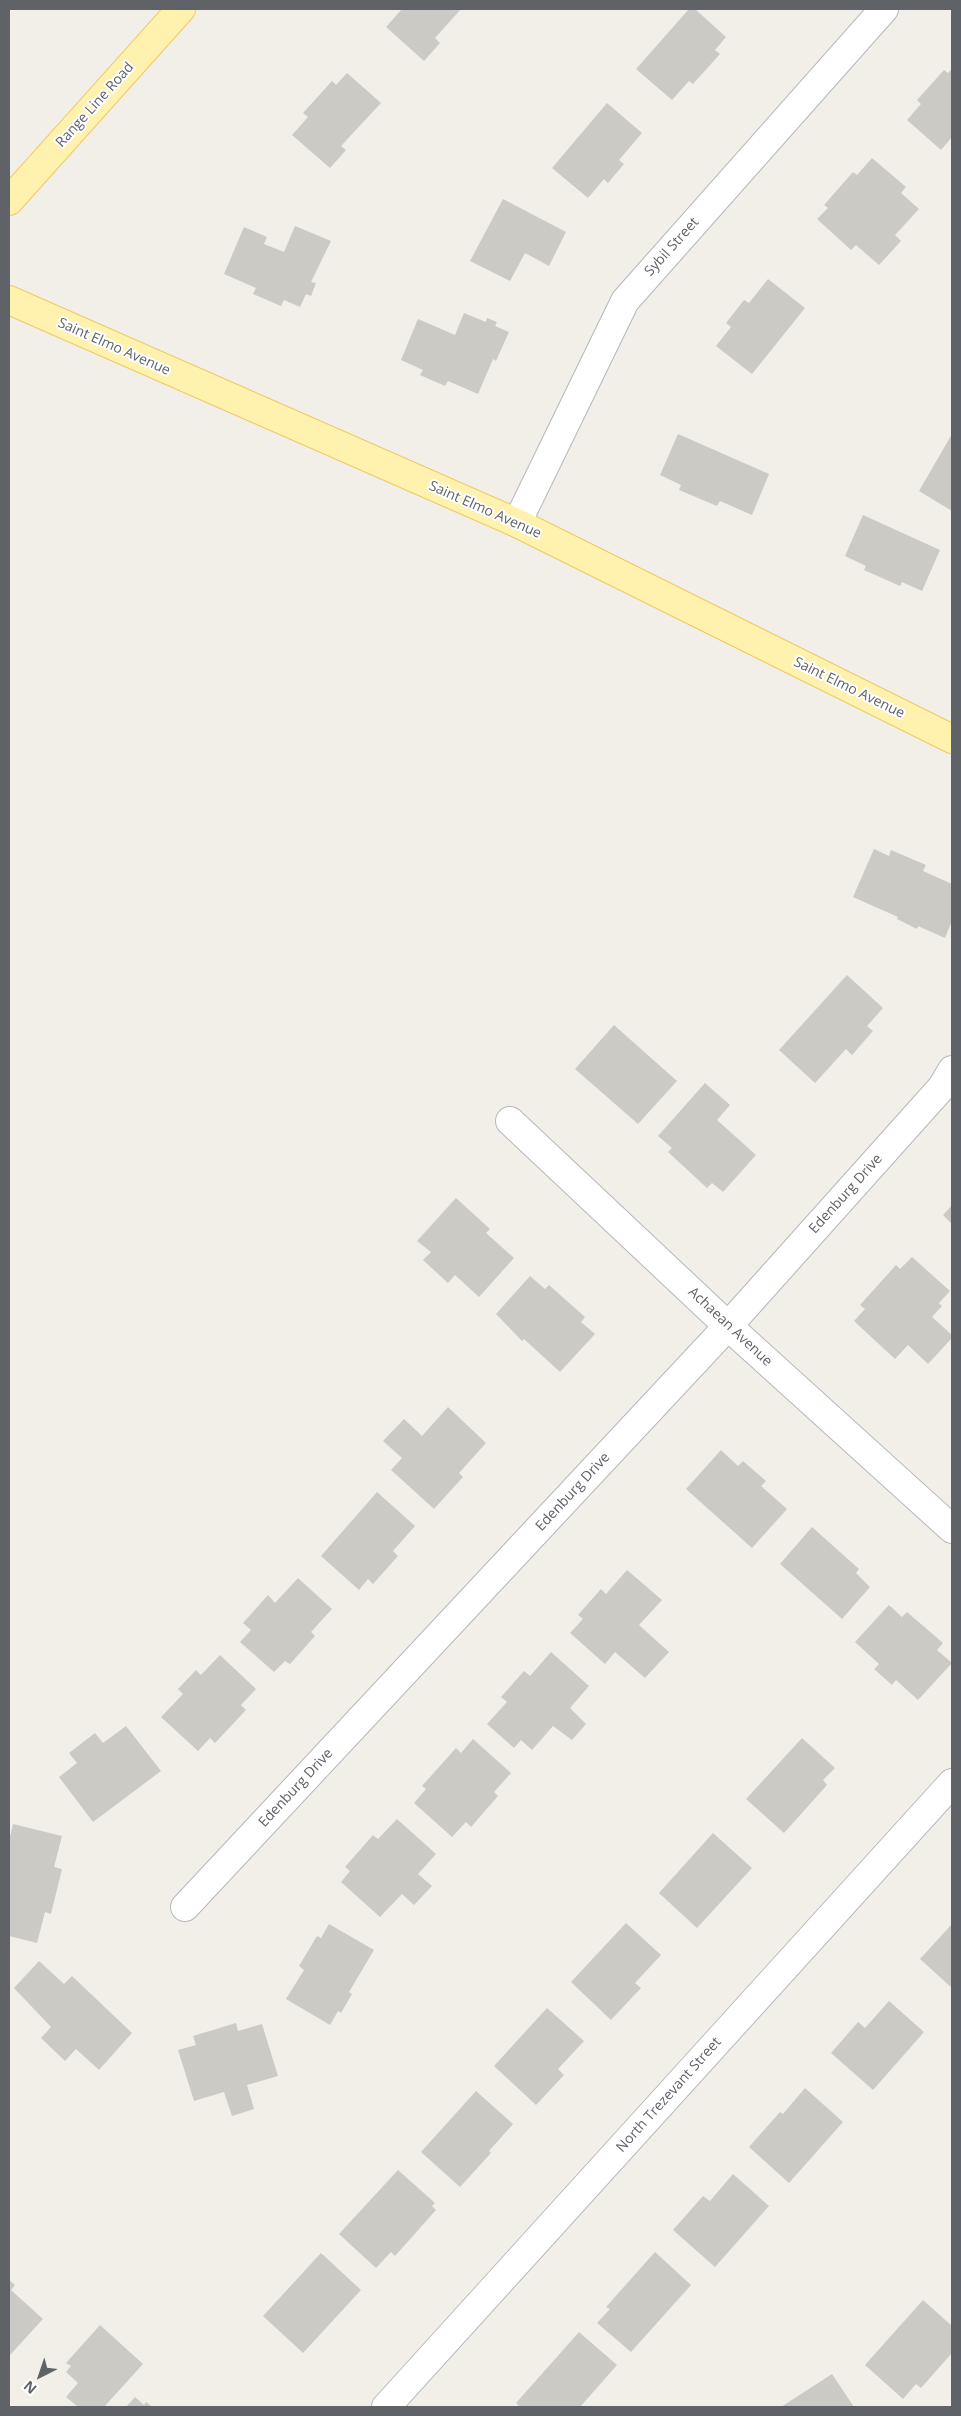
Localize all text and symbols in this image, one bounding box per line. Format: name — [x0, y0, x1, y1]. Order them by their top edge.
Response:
street label: Range Line Road — [52, 59, 138, 151]
street label: Sybil Street — [641, 214, 703, 280]
street label: Saint Elmo Avenue — [55, 315, 173, 379]
street label: Saint Elmo Avenue — [426, 478, 544, 542]
street label: Saint Elmo Avenue — [791, 654, 907, 722]
street label: Edenburg Drive — [806, 1151, 886, 1237]
street label: Achaean Avenue — [685, 1284, 775, 1370]
street label: Edenburg Drive — [532, 1449, 614, 1535]
street label: Edenburg Drive — [255, 1745, 337, 1831]
street label: North Trezevant Street — [613, 2034, 725, 2156]
north arrow — [15, 2351, 65, 2401]
text: N — [19, 2377, 40, 2399]

